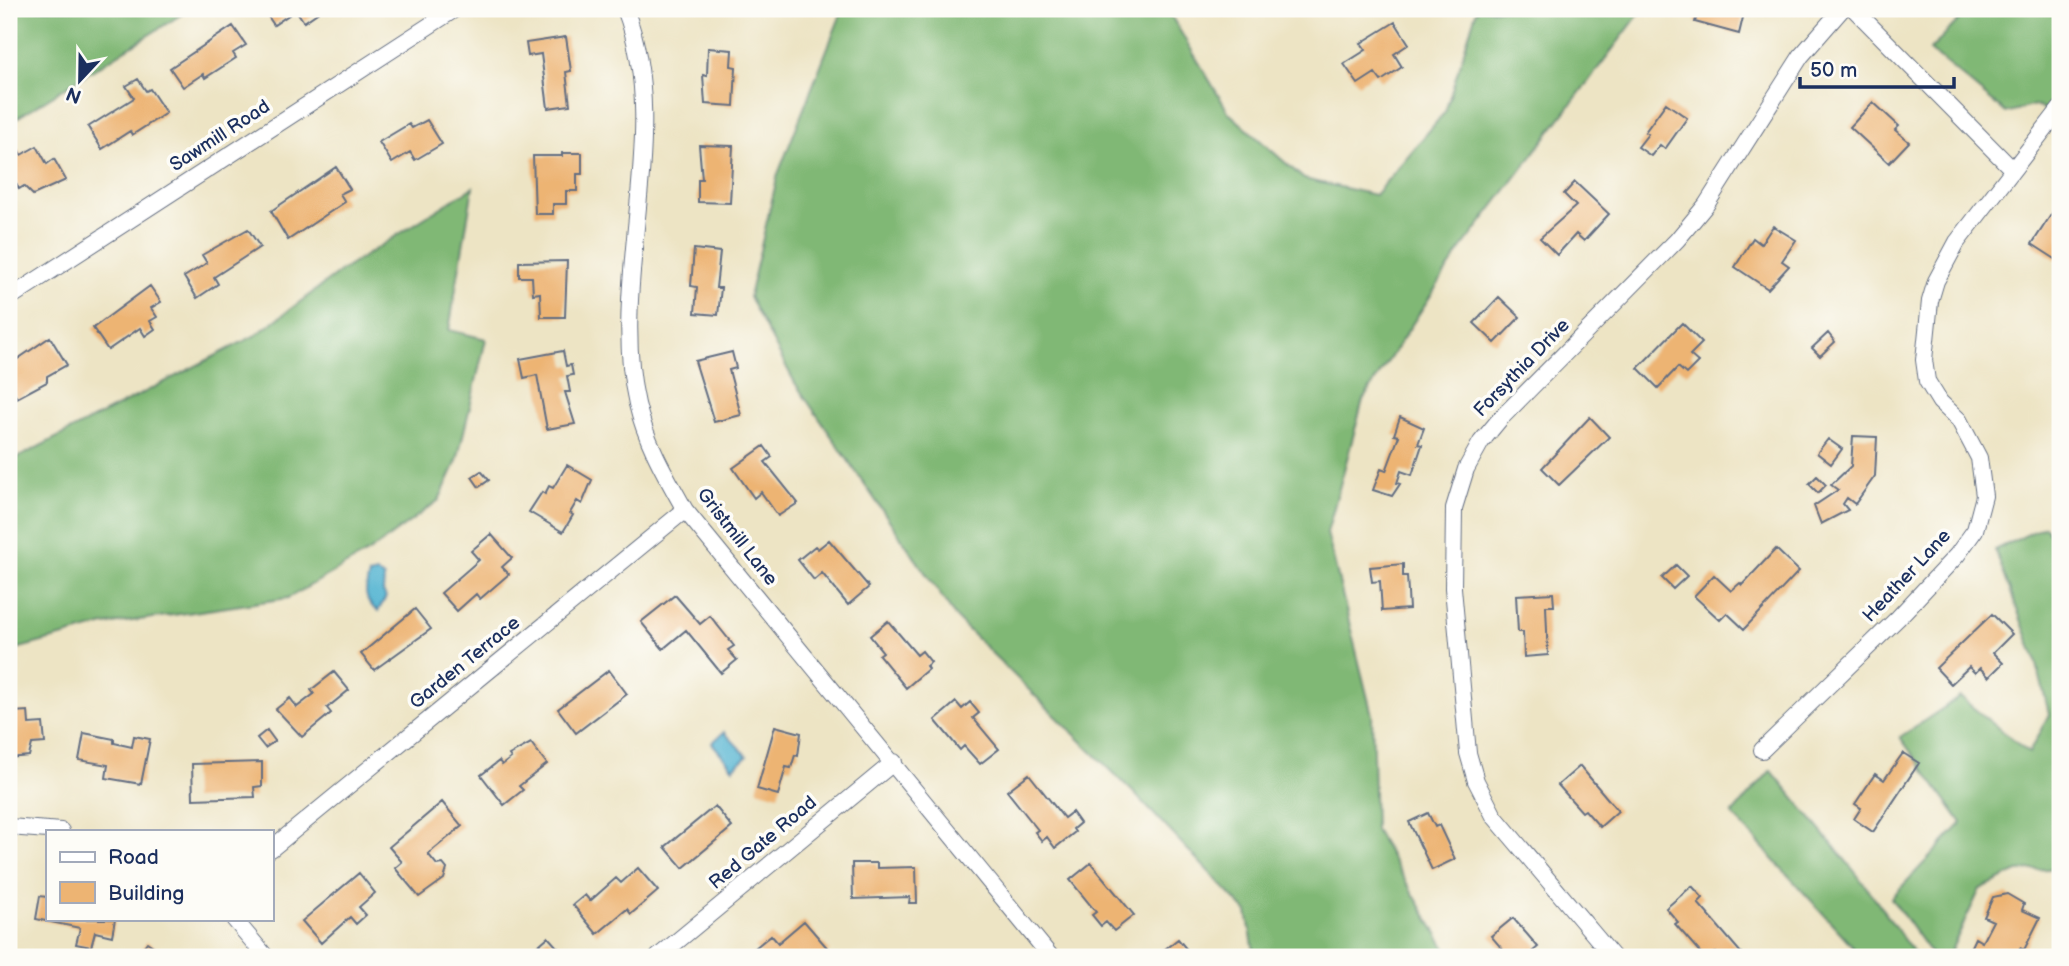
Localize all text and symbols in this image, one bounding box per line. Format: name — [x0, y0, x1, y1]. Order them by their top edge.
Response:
north arrow — [46, 46, 116, 116]
scale bar — [1800, 46, 1954, 90]
text: 50 m — [1810, 58, 1857, 83]
text: N — [63, 81, 85, 108]
street label: Sawmill Road — [166, 95, 274, 177]
street label: Forsythia Drive — [1469, 314, 1575, 422]
street label: Gristmill Lane — [692, 484, 782, 590]
street label: Heather Lane — [1858, 525, 1956, 627]
street label: Garden Terrace — [405, 612, 525, 714]
street label: Red Gate Road — [705, 791, 821, 895]
legend — [46, 830, 273, 920]
text: Road — [108, 845, 159, 870]
text: Building — [108, 881, 184, 906]

